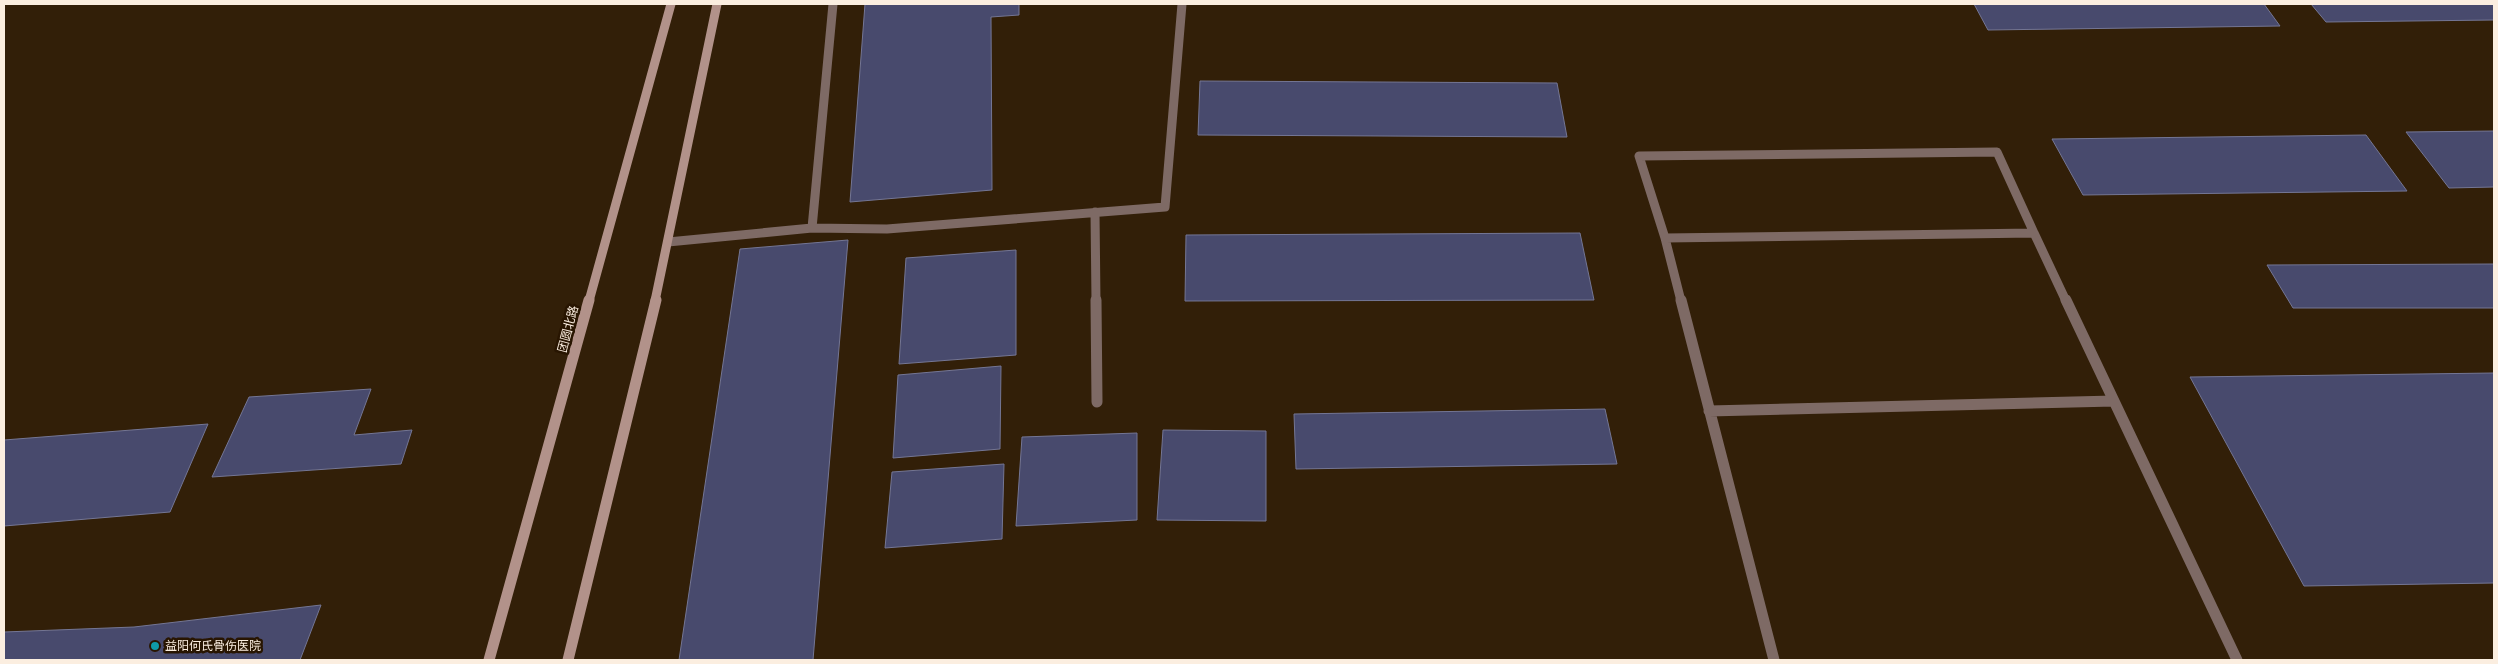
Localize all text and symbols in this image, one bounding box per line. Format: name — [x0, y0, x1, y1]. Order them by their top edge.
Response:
street label: 团圆北路 — [554, 304, 583, 355]
place label: 益阳何氏骨伤医院 — [165, 638, 261, 655]
marker: 益阳何氏骨伤医院 — [149, 640, 161, 652]

